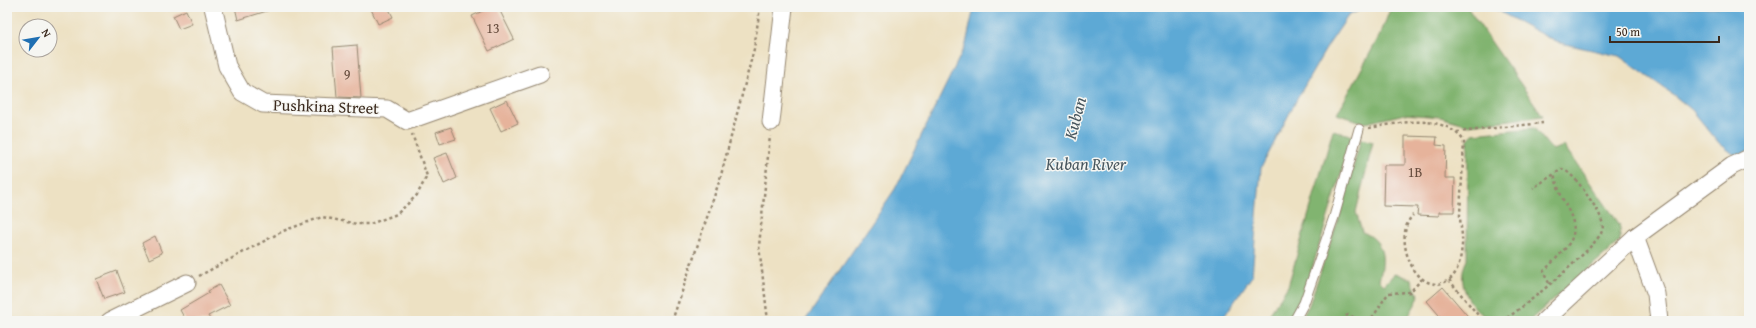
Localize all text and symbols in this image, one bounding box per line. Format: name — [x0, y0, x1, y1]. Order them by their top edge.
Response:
north arrow — [18, 18, 58, 58]
house number: 13 — [486, 18, 500, 38]
scale bar — [1610, 18, 1719, 44]
text: 50 m — [1616, 23, 1640, 40]
text: N — [38, 26, 56, 41]
house number: 9 — [344, 64, 351, 84]
street label: Pushkina Street — [273, 92, 380, 120]
water label: Kuban — [1057, 94, 1092, 143]
water label: Kuban River — [1045, 151, 1127, 176]
house number: 1В — [1408, 162, 1422, 182]

